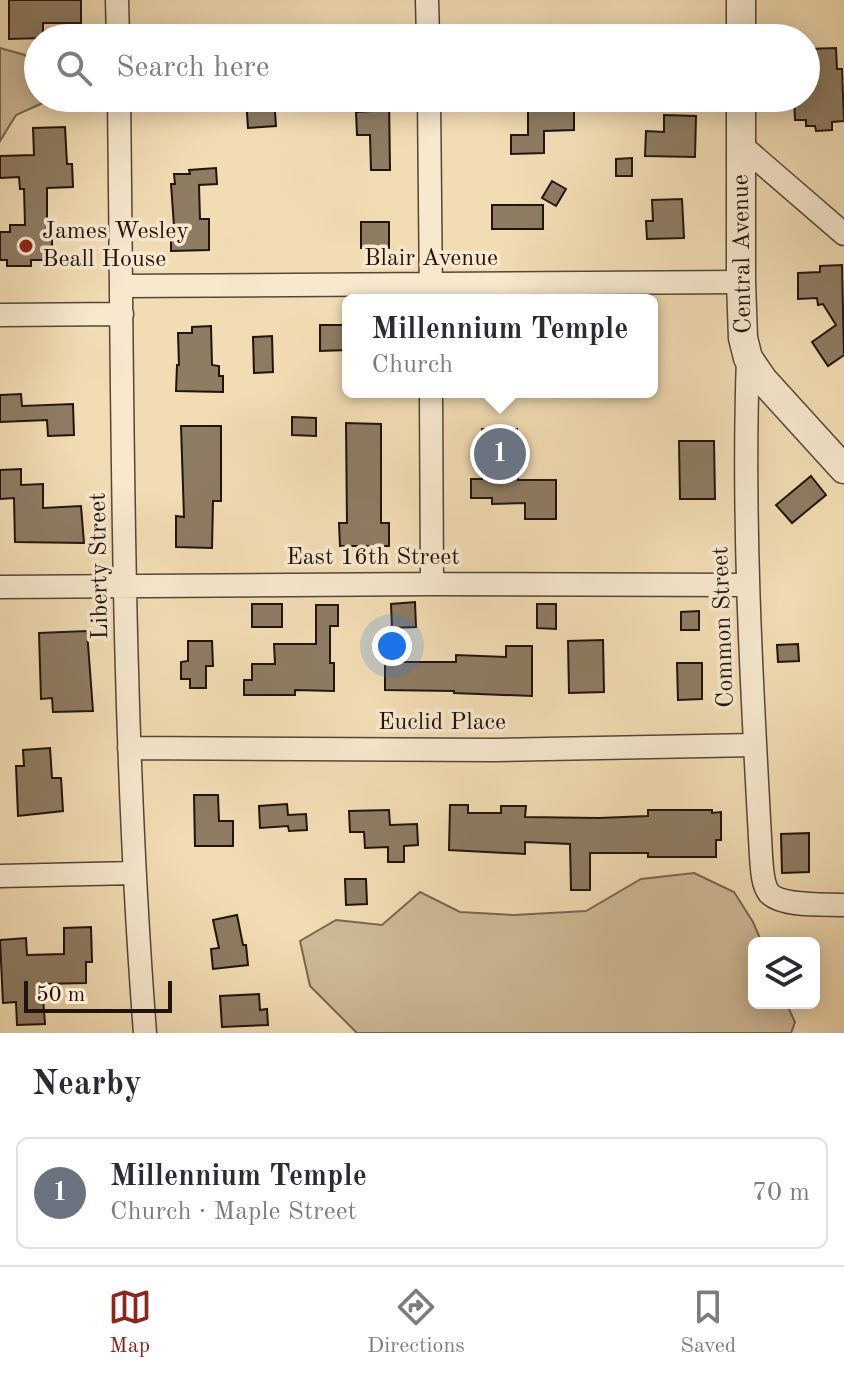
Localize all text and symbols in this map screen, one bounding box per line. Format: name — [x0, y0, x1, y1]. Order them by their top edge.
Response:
search box — [24, 24, 820, 112]
icon: search — [52, 46, 96, 90]
text: Search here — [116, 53, 270, 83]
street label: Central Avenue — [730, 174, 756, 334]
place label: James Wesley Beall House — [42, 220, 189, 272]
marker: James Wesley Beall House — [17, 237, 35, 255]
street label: Blair Avenue — [364, 247, 498, 271]
popup — [342, 294, 658, 398]
text: Millennium Temple — [372, 315, 628, 345]
text: Church — [372, 352, 453, 378]
pin: 1 — [474, 424, 526, 484]
street label: Liberty Street — [87, 492, 113, 640]
street label: East 16th Street — [286, 546, 460, 570]
street label: Common Street — [709, 546, 739, 708]
your location — [372, 626, 412, 666]
street label: Euclid Place — [378, 711, 506, 735]
map controls — [748, 937, 820, 1009]
button: layers — [748, 937, 820, 1009]
scale bar — [24, 977, 172, 1013]
text: 50 m — [36, 984, 85, 1006]
text: Nearby — [32, 1068, 142, 1102]
text: Millennium Temple — [110, 1162, 367, 1192]
text: 1 — [52, 1180, 68, 1206]
text: 70 m — [752, 1180, 810, 1206]
text: Church · Maple Street — [110, 1199, 357, 1225]
tab: Map — [108, 1285, 152, 1360]
tab: Directions — [367, 1285, 465, 1360]
tab: Saved — [680, 1285, 736, 1360]

